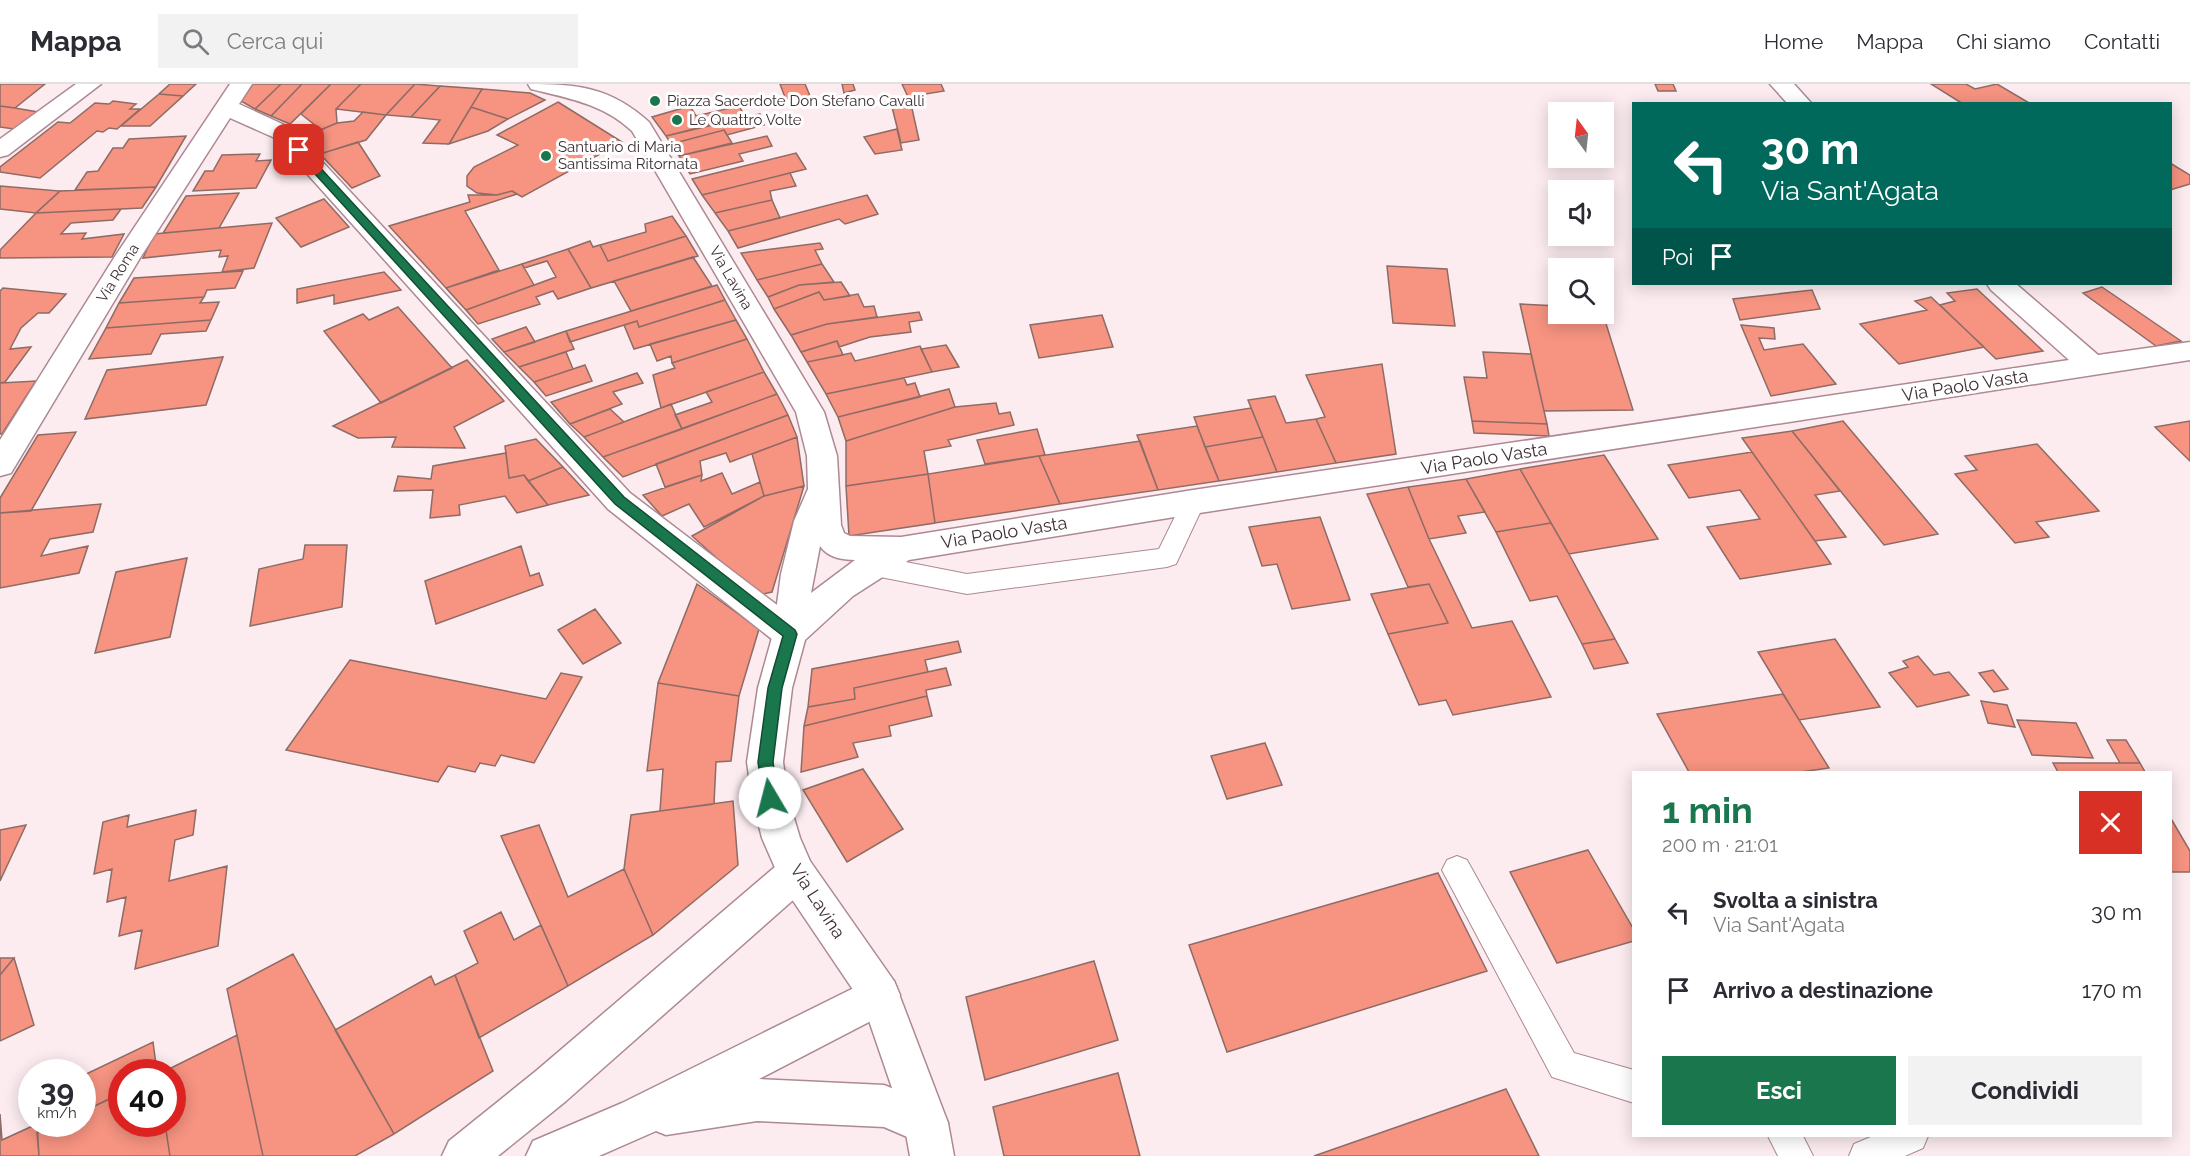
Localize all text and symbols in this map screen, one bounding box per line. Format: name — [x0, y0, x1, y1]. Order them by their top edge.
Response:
search box — [158, 14, 578, 68]
text: Mappa — [30, 25, 122, 58]
icon: search — [179, 25, 212, 58]
text: Cerca qui — [227, 28, 323, 54]
text: Home — [1764, 29, 1823, 54]
text: Mappa — [1856, 29, 1923, 54]
text: Chi siamo — [1956, 29, 2051, 54]
text: Contatti — [2084, 29, 2160, 54]
place label: Piazza Sacerdote Don Stefano Cavalli — [667, 92, 925, 110]
marker: Piazza Sacerdote Don Stefano Cavalli — [648, 94, 662, 108]
north arrow — [1548, 102, 1614, 168]
map controls — [1548, 102, 1614, 324]
place label: Le Quattro Volte — [689, 111, 802, 129]
marker: Le Quattro Volte — [670, 113, 684, 127]
pin — [273, 124, 324, 175]
text: 30 m — [1761, 125, 1859, 174]
icon: left — [1662, 126, 1740, 204]
icon: arrive — [282, 133, 315, 166]
place label: Santuario di Maria Santissima Ritornata — [558, 138, 698, 173]
marker: Santuario di Maria Santissima Ritornata — [539, 149, 553, 163]
text: Via Sant'Agata — [1761, 175, 1939, 206]
button: sound — [1548, 180, 1614, 246]
street label: Via Roma — [93, 240, 143, 306]
icon: arrive — [1705, 240, 1738, 273]
street label: Via Lavina — [706, 243, 756, 313]
text: Poi — [1662, 244, 1693, 270]
button: search — [1548, 258, 1614, 324]
street label: Via Paolo Vasta — [1900, 365, 2030, 405]
street label: Via Paolo Vasta — [1419, 438, 1549, 478]
street label: Via Paolo Vasta — [939, 512, 1069, 552]
position arrow — [738, 766, 802, 830]
text: 1 min — [1662, 789, 1753, 831]
button: close — [2079, 791, 2142, 854]
text: 200 m · 21:01 — [1662, 833, 1778, 857]
street label: Via Lavina — [786, 860, 850, 942]
text: Svolta a sinistra — [1713, 887, 1878, 913]
icon: left — [1662, 896, 1695, 929]
text: 30 m — [2091, 899, 2142, 925]
text: Via Sant'Agata — [1713, 913, 1845, 937]
icon: arrive — [1662, 974, 1695, 1007]
text: Arrivo a destinazione — [1713, 977, 1933, 1003]
text: 170 m — [2082, 977, 2142, 1003]
button: Esci — [1662, 1056, 1896, 1125]
button: Condividi — [1908, 1056, 2142, 1125]
speed limit sign: 40 — [108, 1059, 186, 1137]
text: 39 — [40, 1073, 74, 1108]
text: km/h — [37, 1104, 77, 1122]

